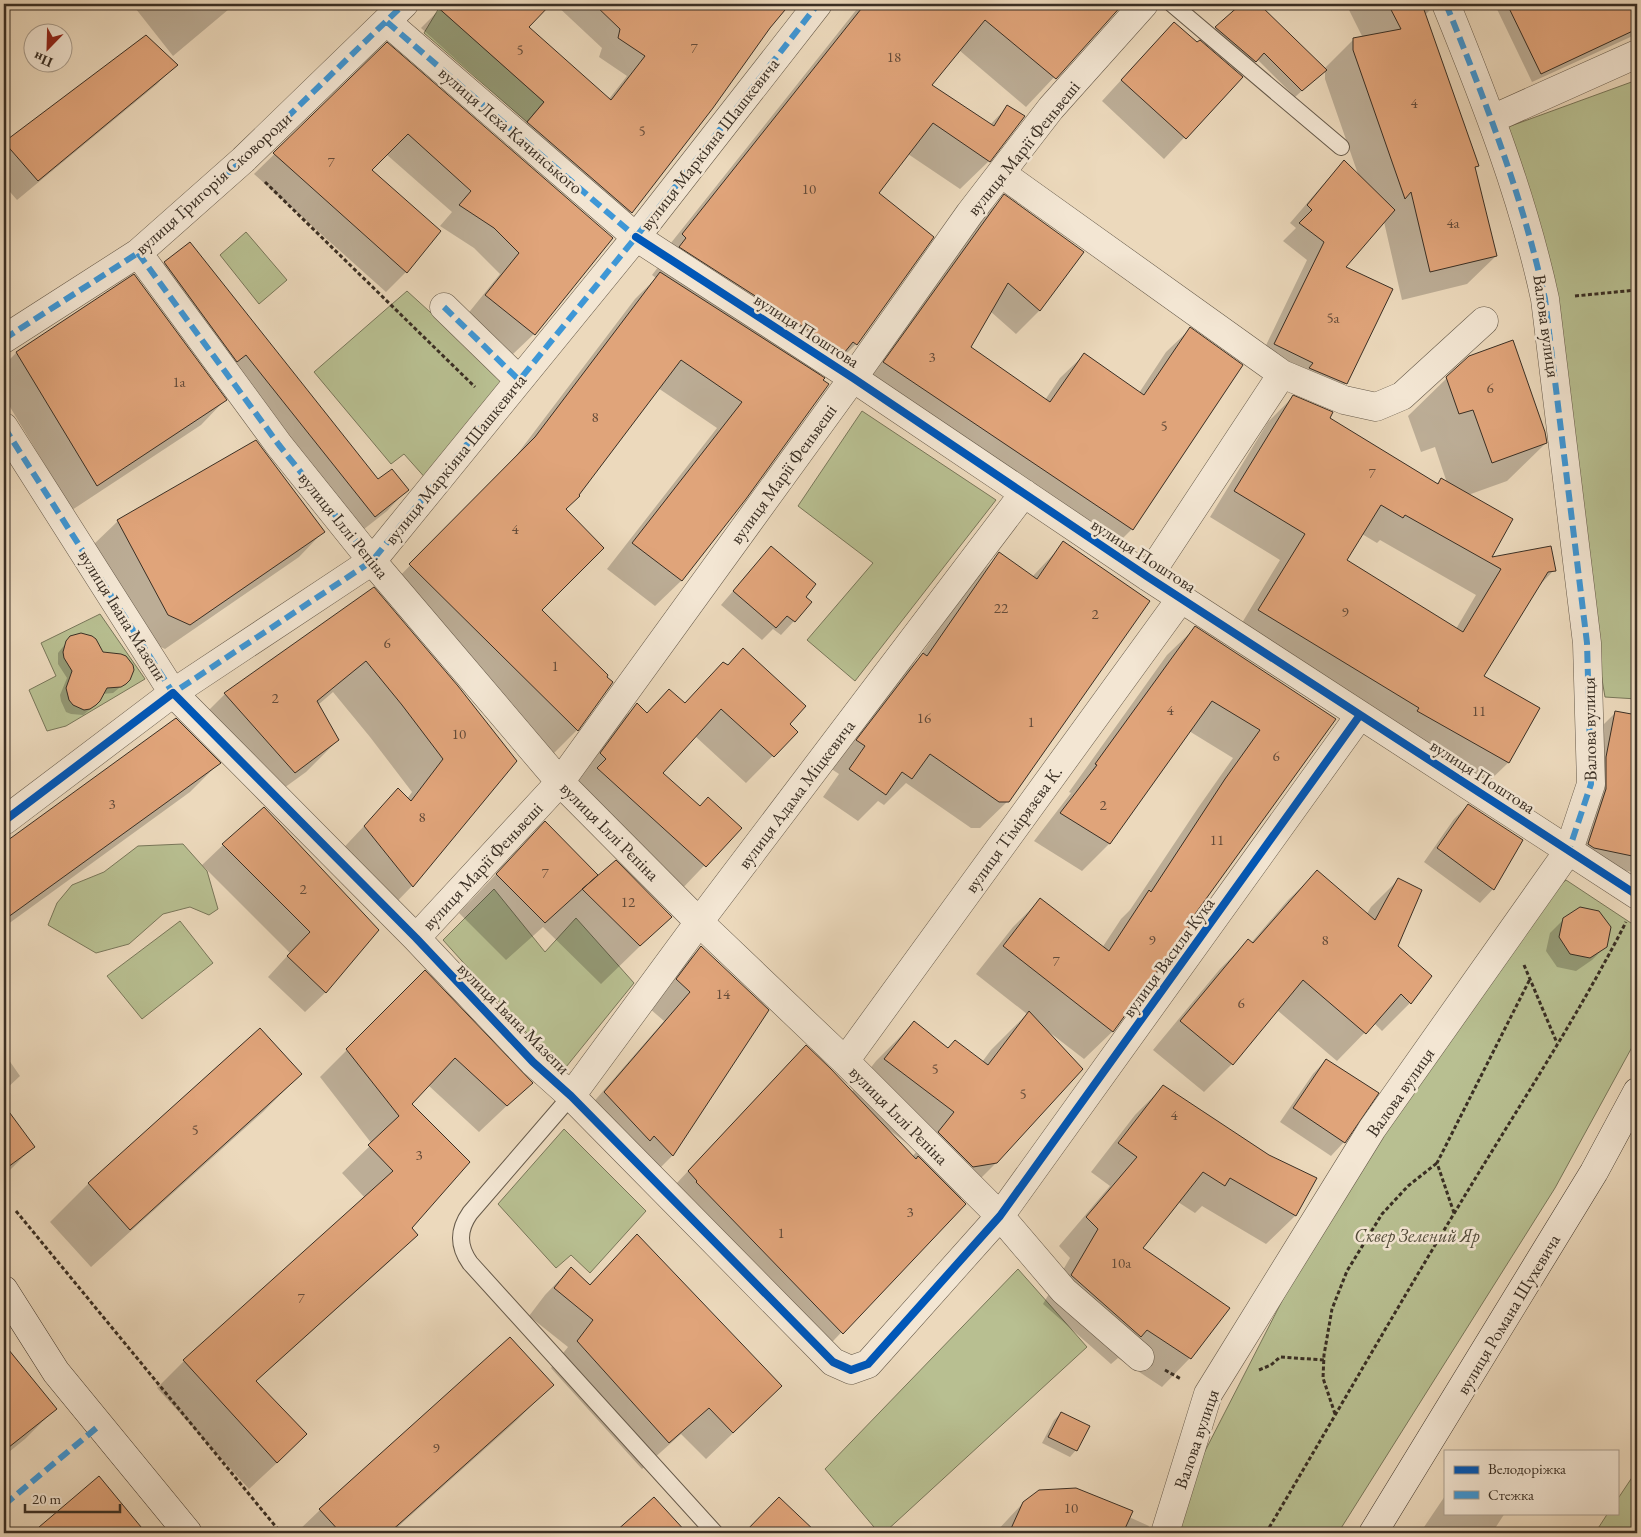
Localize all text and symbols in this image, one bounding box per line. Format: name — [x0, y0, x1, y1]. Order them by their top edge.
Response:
north arrow — [22, 22, 72, 72]
house number: 7 — [690, 38, 698, 57]
house number: 5 — [516, 40, 524, 59]
house number: 18 — [887, 47, 901, 66]
text: Пн — [31, 48, 55, 72]
street label: вулиця Маркіяна Шашкевича — [634, 52, 784, 235]
street label: вулиця Леха Качинського — [434, 61, 588, 199]
street label: вулиця Марії Феньвеші — [961, 75, 1085, 220]
house number: 4 — [1410, 93, 1418, 112]
street label: вулиця Григорія Сковороди — [130, 106, 296, 259]
house number: 5 — [638, 121, 646, 140]
house number: 7 — [327, 152, 335, 171]
house number: 10 — [802, 179, 816, 198]
house number: 4а — [1446, 213, 1460, 232]
street label: Валова вулиця — [1528, 273, 1566, 379]
street label: вулиця Поштова — [750, 287, 865, 373]
house number: 5а — [1326, 308, 1340, 327]
house number: 3 — [928, 347, 936, 366]
street label: вулиця Маркіяна Шашкевича — [379, 368, 532, 549]
house number: 1а — [172, 372, 186, 391]
house number: 6 — [1486, 378, 1494, 397]
street label: вулиця Марії Феньвеші — [725, 399, 842, 548]
house number: 8 — [591, 407, 599, 426]
house number: 5 — [1160, 416, 1168, 435]
house number: 7 — [1368, 463, 1376, 482]
street label: вулиця Іллі Рєпіна — [294, 467, 395, 584]
street label: вулиця Поштова — [1087, 512, 1202, 598]
house number: 4 — [511, 519, 519, 538]
street label: вулиця Івана Мазепи — [73, 545, 173, 685]
house number: 22 — [994, 598, 1009, 617]
house number: 9 — [1341, 602, 1349, 621]
house number: 2 — [1091, 604, 1099, 623]
house number: 6 — [383, 633, 391, 652]
house number: 1 — [551, 656, 559, 675]
street label: Валова вулиця — [1577, 677, 1601, 781]
house number: 2 — [271, 688, 279, 707]
house number: 4 — [1166, 700, 1174, 719]
house number: 11 — [1472, 701, 1486, 720]
house number: 16 — [917, 708, 931, 727]
house number: 1 — [1027, 712, 1035, 731]
street label: вулиця Адама Міцкевича — [732, 714, 860, 873]
house number: 10 — [452, 724, 466, 743]
street label: вулиця Поштова — [1426, 733, 1541, 819]
house number: 6 — [1272, 746, 1280, 765]
street label: вулиця Тімірязєва К. — [959, 761, 1067, 897]
street label: вулиця Іллі Рєпіна — [555, 776, 665, 886]
house number: 3 — [108, 794, 116, 813]
house number: 2 — [1099, 795, 1107, 814]
street label: вулиця Марії Феньвеші — [417, 797, 548, 935]
house number: 8 — [418, 807, 426, 826]
house number: 11 — [1210, 830, 1224, 849]
house number: 7 — [541, 863, 549, 882]
house number: 2 — [299, 879, 307, 898]
house number: 12 — [621, 892, 636, 911]
street label: вулиця Василя Кука — [1117, 892, 1220, 1022]
house number: 9 — [1148, 930, 1156, 949]
house number: 8 — [1321, 930, 1329, 949]
house number: 7 — [1052, 951, 1060, 970]
street label: вулиця Івана Мазепи — [453, 957, 576, 1080]
house number: 14 — [716, 984, 731, 1003]
house number: 6 — [1237, 993, 1245, 1012]
street label: Валова вулиця — [1361, 1043, 1439, 1141]
house number: 5 — [931, 1059, 939, 1078]
street label: вулиця Іллі Рєпіна — [844, 1060, 954, 1170]
house number: 5 — [1019, 1084, 1027, 1103]
house number: 4 — [1170, 1105, 1178, 1124]
house number: 5 — [191, 1120, 199, 1139]
house number: 3 — [415, 1145, 423, 1164]
house number: 3 — [906, 1202, 914, 1221]
house number: 1 — [777, 1223, 785, 1242]
park label: Сквер Зелений Яр — [1354, 1224, 1480, 1248]
street label: вулиця Романа Шухевича — [1451, 1229, 1566, 1399]
house number: 10а — [1111, 1253, 1131, 1272]
house number: 7 — [297, 1288, 305, 1307]
street label: Валова вулиця — [1168, 1386, 1224, 1492]
house number: 9 — [432, 1438, 440, 1457]
legend — [1444, 1450, 1618, 1514]
text: Велодоріжка — [1488, 1459, 1566, 1478]
scale bar — [25, 1482, 120, 1514]
text: Стежка — [1488, 1485, 1534, 1504]
text: 20 m — [32, 1489, 61, 1508]
house number: 10 — [1064, 1498, 1078, 1517]

